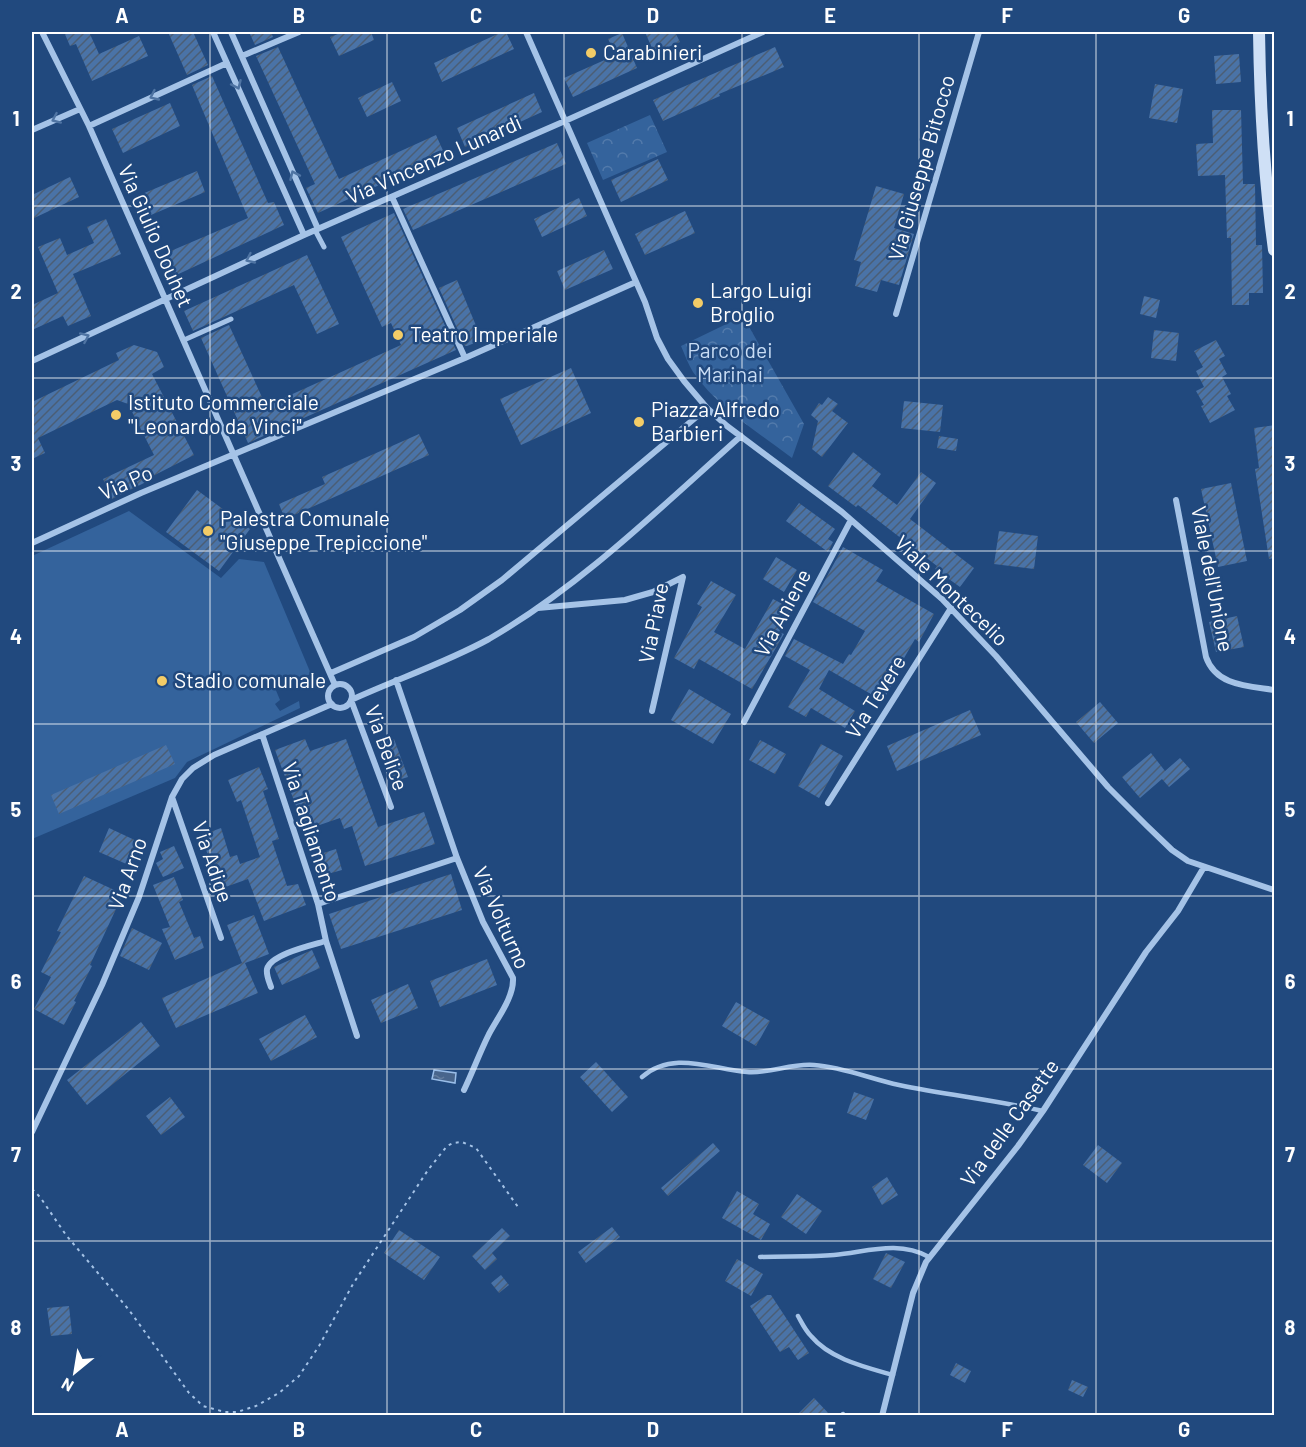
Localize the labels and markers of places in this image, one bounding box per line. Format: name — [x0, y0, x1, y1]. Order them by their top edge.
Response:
place label: Carabinieri — [603, 39, 702, 64]
marker: Carabinieri — [584, 46, 598, 60]
place label: Largo Luigi Broglio — [710, 277, 812, 326]
marker: Largo Luigi Broglio — [691, 296, 705, 310]
place label: Teatro Imperiale — [410, 321, 558, 346]
marker: Teatro Imperiale — [391, 328, 405, 342]
place label: Istituto Commerciale "Leonardo da Vinci" — [128, 389, 319, 438]
place label: Piazza Alfredo Barbieri — [651, 396, 780, 445]
marker: Istituto Commerciale "Leonardo da Vinci" — [109, 408, 123, 422]
marker: Piazza Alfredo Barbieri — [632, 415, 646, 429]
place label: Palestra Comunale "Giuseppe Trepiccione" — [220, 505, 427, 554]
marker: Palestra Comunale "Giuseppe Trepiccione" — [201, 524, 215, 538]
place label: Stadio comunale — [174, 667, 326, 692]
marker: Stadio comunale — [155, 674, 169, 688]

